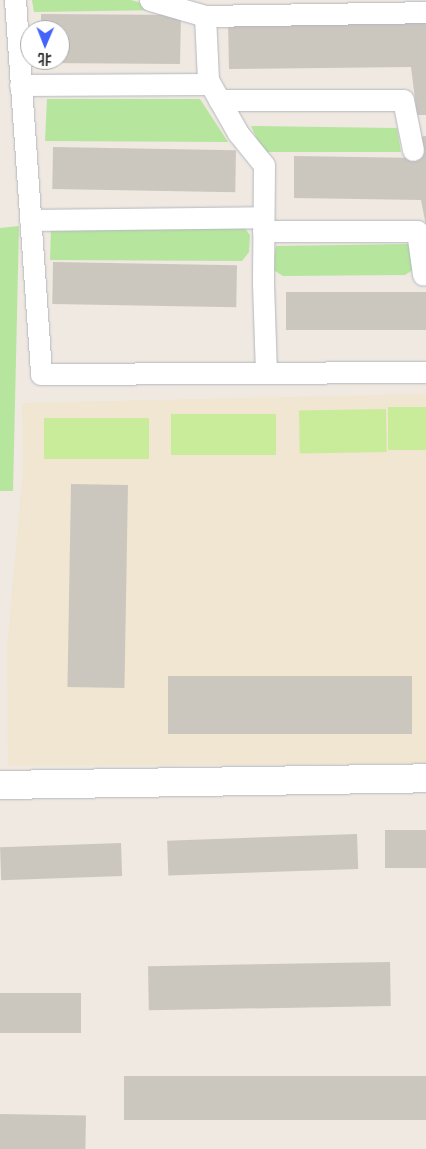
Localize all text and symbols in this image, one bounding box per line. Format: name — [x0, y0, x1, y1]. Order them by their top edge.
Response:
north arrow — [20, 20, 70, 70]
text: 北 — [38, 51, 52, 67]

